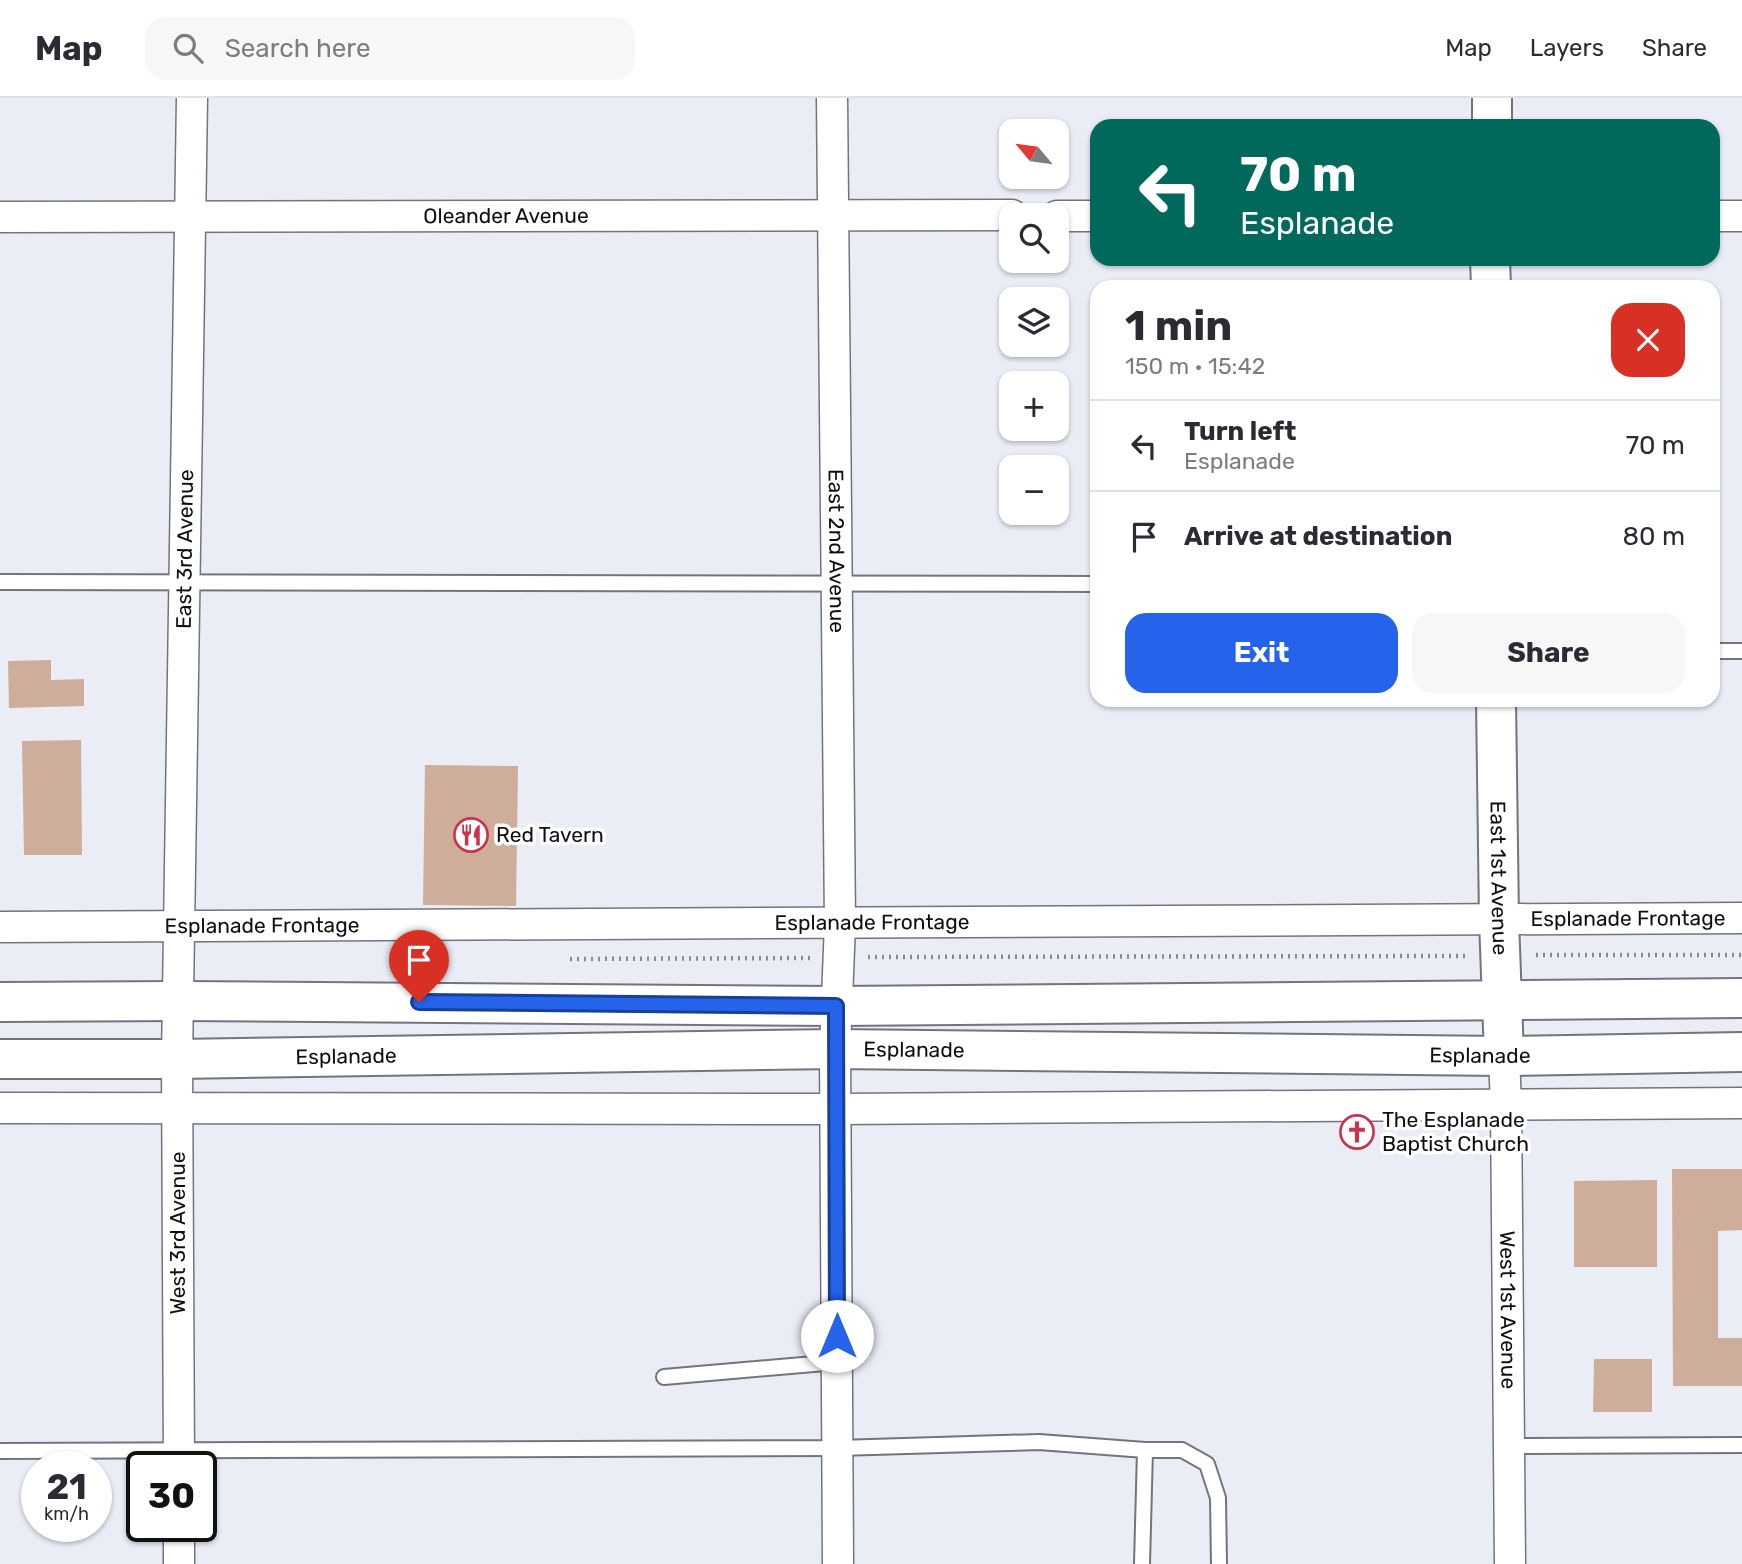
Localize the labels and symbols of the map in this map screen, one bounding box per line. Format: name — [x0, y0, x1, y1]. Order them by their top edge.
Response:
north arrow — [999, 119, 1069, 189]
street label: Oleander Avenue — [423, 203, 589, 228]
street label: East 3rd Avenue — [171, 469, 198, 629]
street label: East 2nd Avenue — [824, 469, 850, 633]
street label: East 1st Avenue — [1485, 801, 1513, 956]
restaurant icon: Red Tavern — [452, 816, 490, 854]
place label: Red Tavern — [496, 822, 604, 847]
street label: Esplanade Frontage — [1530, 905, 1726, 931]
street label: Esplanade Frontage — [774, 909, 970, 935]
street label: Esplanade Frontage — [164, 912, 360, 938]
pin — [389, 930, 449, 1002]
street label: Esplanade — [863, 1036, 965, 1062]
street label: Esplanade — [1429, 1042, 1531, 1068]
street label: Esplanade — [295, 1043, 397, 1069]
place label: The Esplanade Baptist Church — [1382, 1107, 1529, 1156]
church icon: The Esplanade Baptist Church — [1338, 1113, 1376, 1151]
street label: West 3rd Avenue — [165, 1151, 190, 1315]
street label: West 1st Avenue — [1495, 1231, 1521, 1389]
position arrow — [800, 1299, 874, 1373]
speed limit sign: 30 — [126, 1451, 217, 1542]

